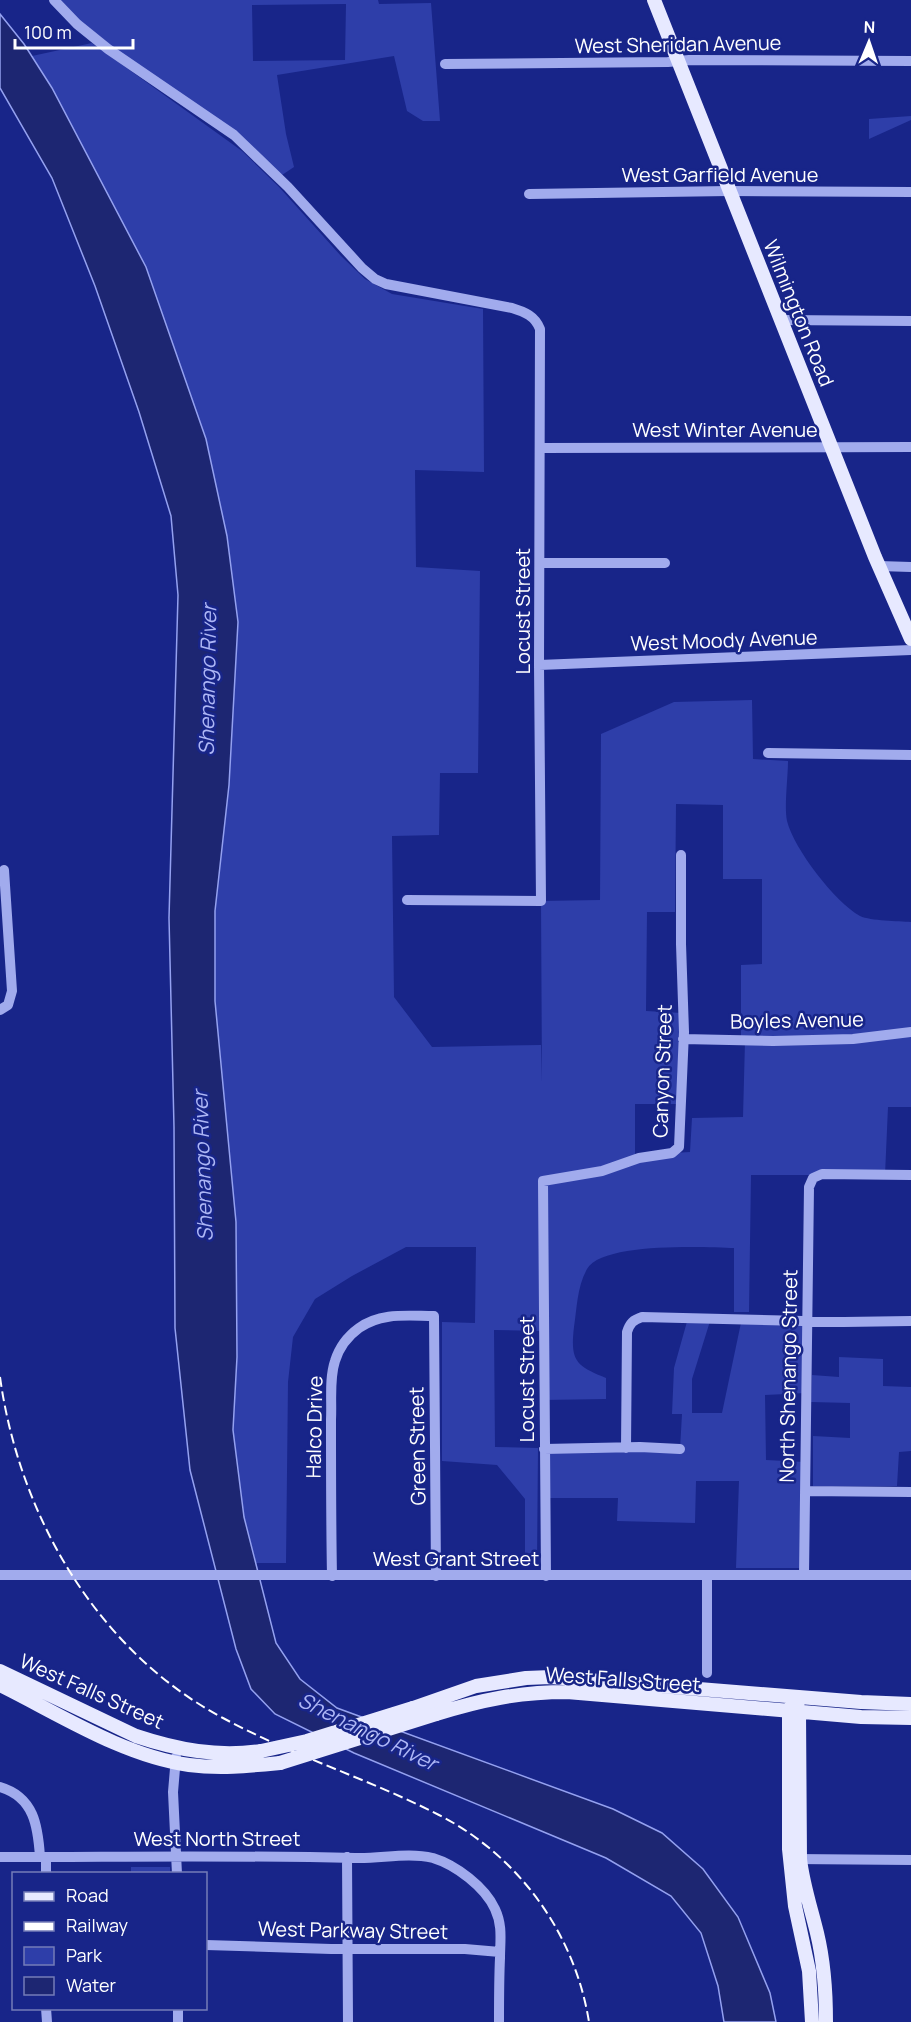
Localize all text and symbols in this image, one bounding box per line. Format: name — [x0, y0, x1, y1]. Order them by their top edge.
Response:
scale bar — [15, 12, 134, 50]
north arrow — [839, 12, 899, 72]
text: N — [863, 16, 876, 38]
text: 100 m — [24, 20, 72, 44]
street label: West Sheridan Avenue — [574, 29, 782, 59]
street label: West Garfield Avenue — [622, 161, 818, 188]
street label: Wilmington Road — [757, 236, 841, 390]
street label: West Winter Avenue — [632, 416, 818, 443]
street label: Locust Street — [509, 548, 536, 674]
water label: Shenango River — [192, 602, 222, 756]
street label: West Moody Avenue — [630, 623, 818, 657]
street label: Canyon Street — [646, 1004, 678, 1138]
street label: Boyles Avenue — [730, 1005, 864, 1035]
water label: Shenango River — [185, 1087, 219, 1242]
street label: North Shenango Street — [773, 1269, 803, 1483]
street label: Locust Street — [513, 1316, 540, 1442]
street label: Halco Drive — [300, 1375, 328, 1479]
street label: Green Street — [402, 1386, 432, 1506]
street label: West Grant Street — [373, 1545, 539, 1572]
street label: West Falls Street — [16, 1647, 168, 1735]
street label: West Falls Street — [545, 1660, 701, 1698]
water label: Shenango River — [294, 1685, 444, 1778]
street label: West North Street — [133, 1825, 301, 1852]
legend — [12, 1872, 207, 2010]
text: Road — [66, 1883, 109, 1907]
text: Railway — [66, 1913, 128, 1937]
street label: West Parkway Street — [258, 1915, 448, 1945]
text: Park — [66, 1943, 103, 1967]
text: Water — [66, 1973, 116, 1997]

